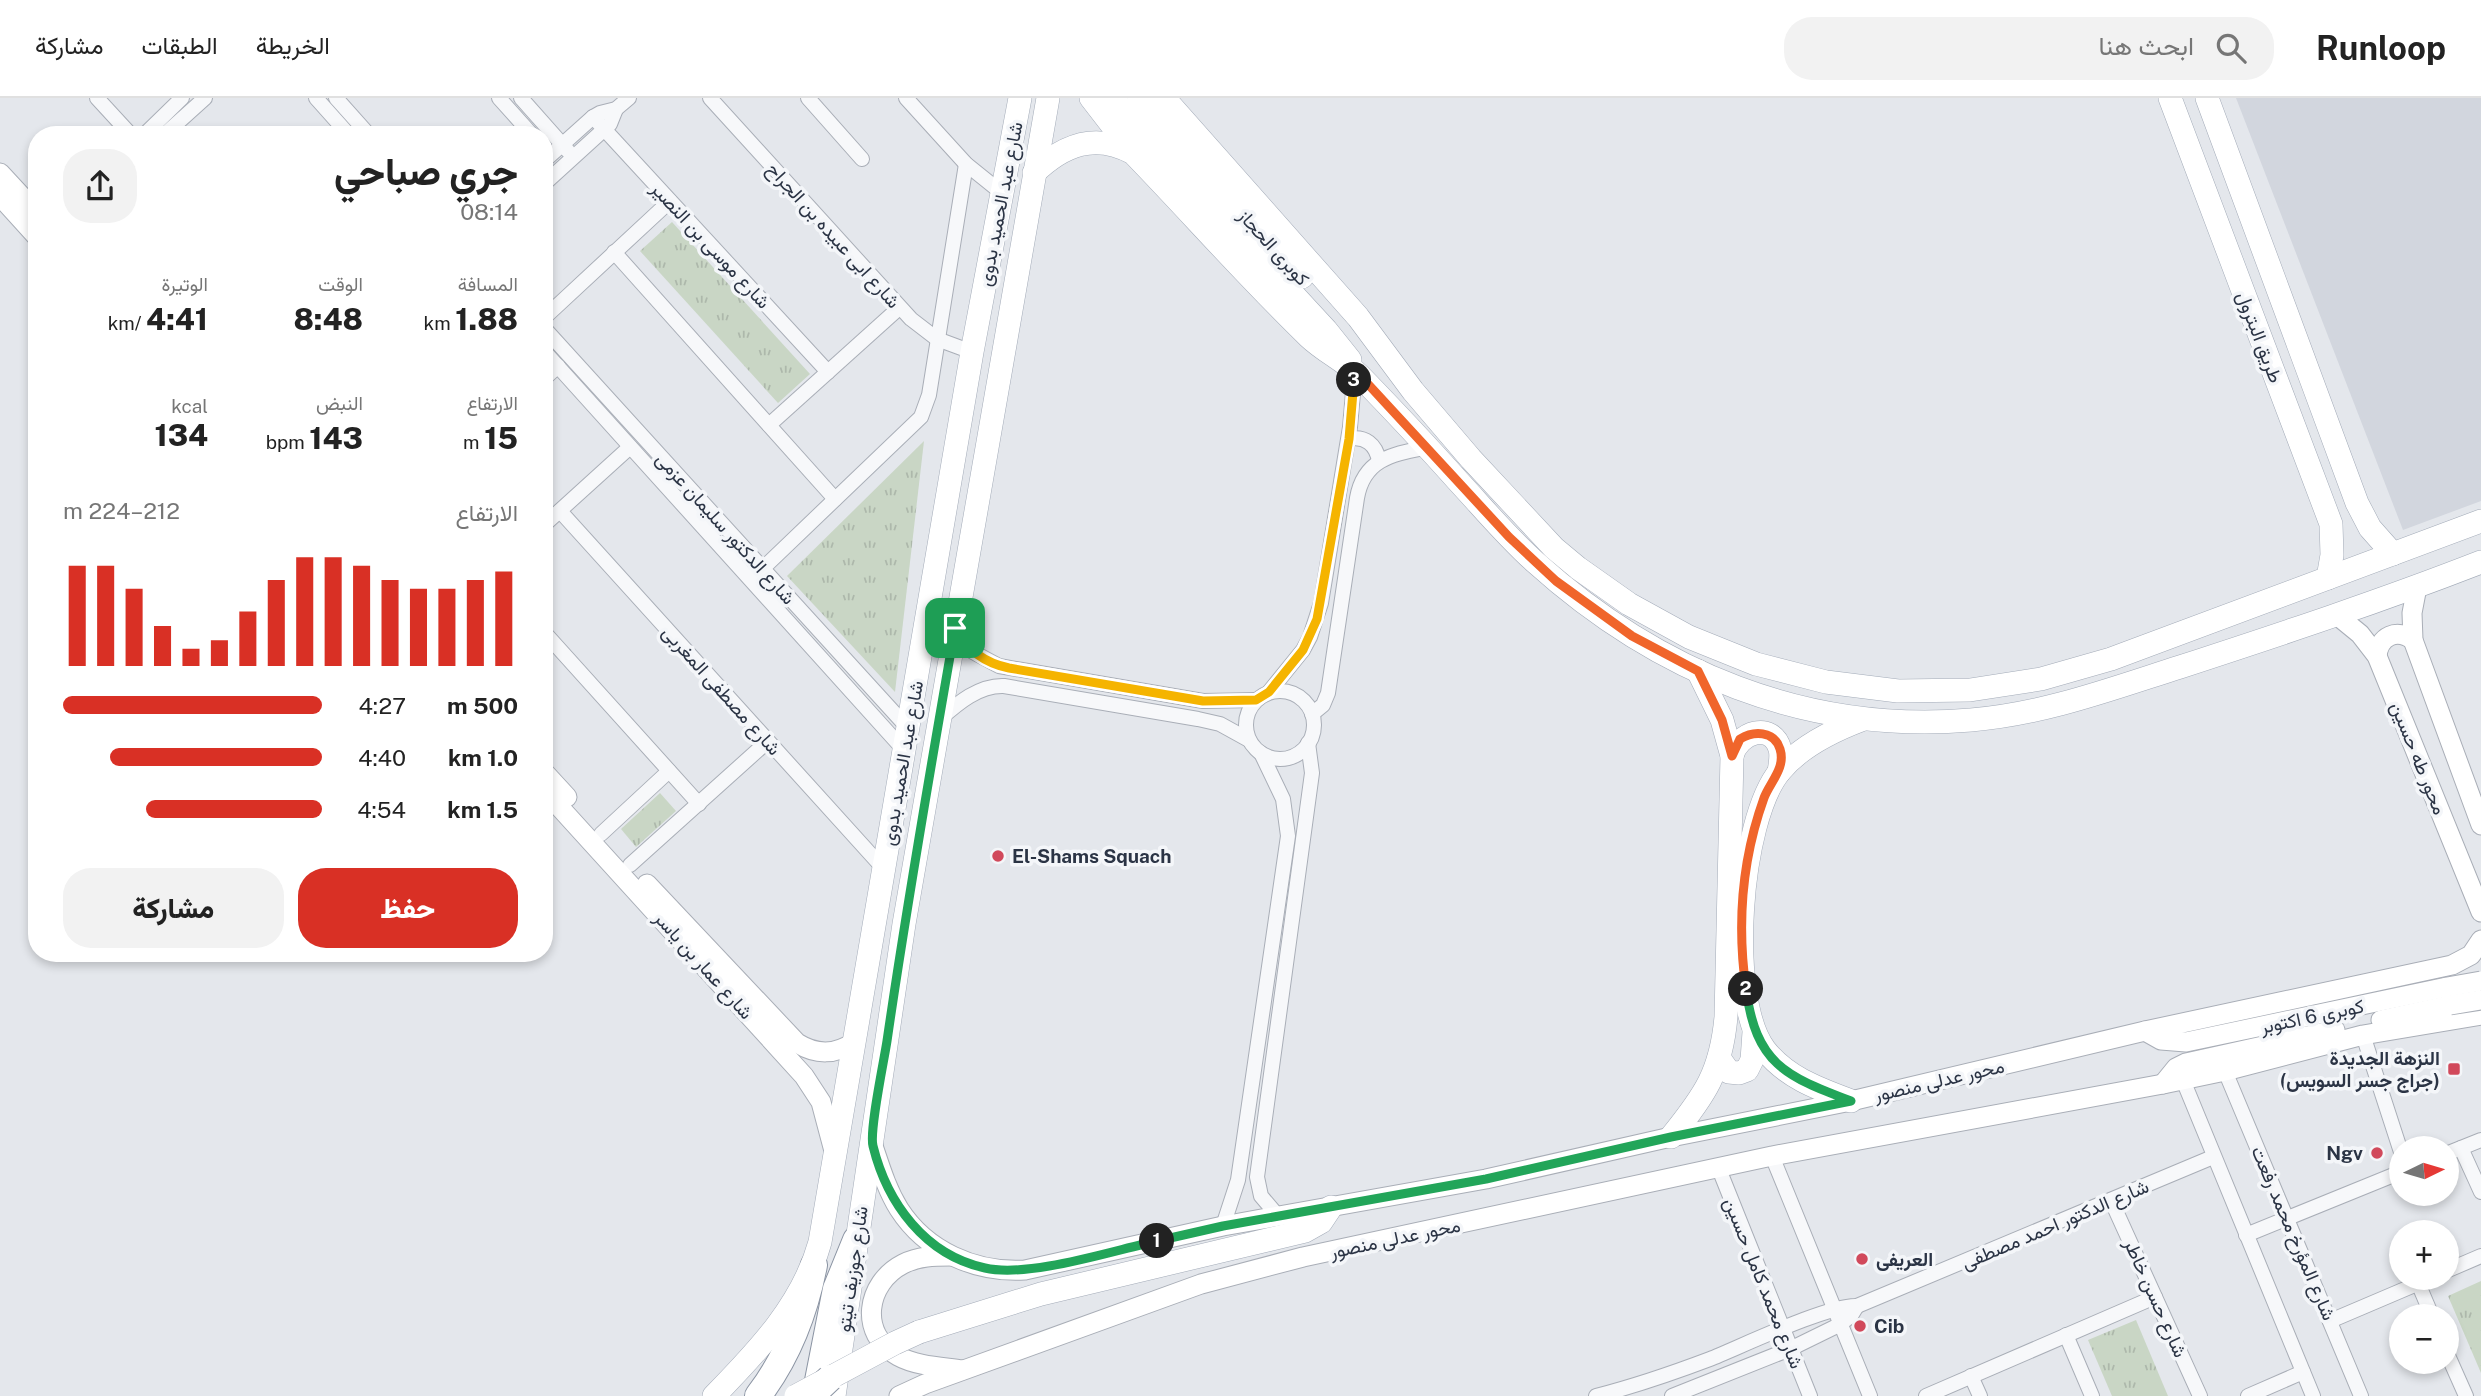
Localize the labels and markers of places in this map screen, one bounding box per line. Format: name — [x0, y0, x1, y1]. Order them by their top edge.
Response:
pin: 3 — [1336, 362, 1372, 398]
pin — [925, 598, 985, 658]
place label: El-Shams Squach — [1012, 845, 1171, 867]
marker: El-Shams Squach — [990, 848, 1006, 864]
pin: 2 — [1728, 972, 1764, 1006]
place label: النزهة الجديدة (جراج جسر السويس) — [2280, 1047, 2440, 1093]
marker: النزهة الجديدة (جراج جسر السويس) — [2446, 1061, 2462, 1077]
place label: Ngv — [2326, 1142, 2363, 1164]
marker: Ngv — [2369, 1145, 2385, 1161]
pin: 1 — [1140, 1224, 1174, 1258]
place label: العريفى — [1876, 1248, 1933, 1272]
marker: العريفى — [1854, 1251, 1870, 1267]
place label: Cib — [1874, 1315, 1904, 1337]
marker: Cib — [1852, 1318, 1868, 1334]

